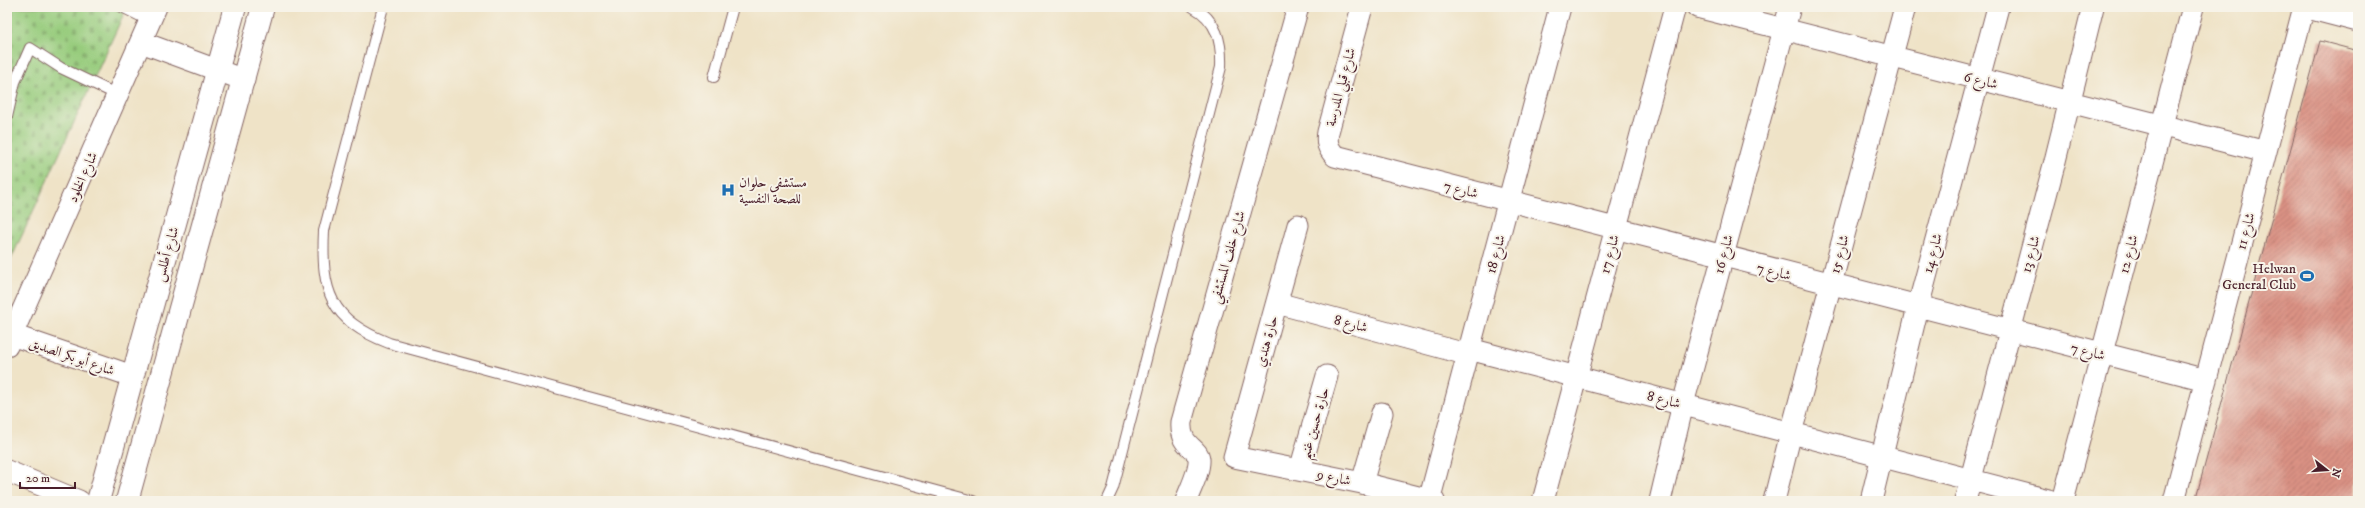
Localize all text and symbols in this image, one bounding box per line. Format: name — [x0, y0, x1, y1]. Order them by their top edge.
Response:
street label: شارع قبلي المدرسة — [1322, 46, 1363, 129]
street label: شارع 6 — [1961, 68, 2000, 96]
street label: شارع الخلود — [64, 149, 104, 206]
place label: مستشفي حلوان للصحة النفسية — [739, 174, 807, 208]
street label: شارع 7 — [1441, 177, 1480, 205]
hospital icon: مستشفي حلوان للصحة النفسية — [720, 182, 736, 198]
street label: شارع خلف المستشفي — [1206, 209, 1254, 307]
street label: شارع 11 — [2232, 211, 2261, 252]
street label: شارع أطلس — [149, 224, 185, 284]
street label: شارع 14 — [1919, 231, 1949, 276]
street label: شارع 18 — [1482, 233, 1512, 276]
street label: شارع 17 — [1596, 233, 1626, 276]
street label: شارع 16 — [1710, 233, 1740, 276]
street label: شارع 15 — [1826, 233, 1856, 276]
street label: شارع 12 — [2115, 233, 2145, 276]
street label: شارع 13 — [2017, 234, 2046, 275]
street label: شارع 7 — [1754, 259, 1793, 287]
place label: Helwan General Club — [2222, 260, 2297, 294]
sports icon: Helwan General Club — [2299, 268, 2315, 284]
street label: شارع 8 — [1331, 311, 1370, 339]
street label: حارة هندي — [1251, 314, 1284, 369]
street label: شارع أبو بكر الصديق — [26, 332, 118, 382]
street label: شارع 7 — [2068, 339, 2107, 367]
street label: حارة حسين غنيم — [1296, 385, 1338, 462]
street label: شارع 8 — [1644, 387, 1683, 415]
north arrow — [2307, 450, 2347, 490]
scale bar — [20, 464, 75, 490]
street label: شارع 9 — [1314, 465, 1352, 492]
text: N — [2328, 466, 2344, 479]
text: 20 m — [26, 471, 50, 486]

